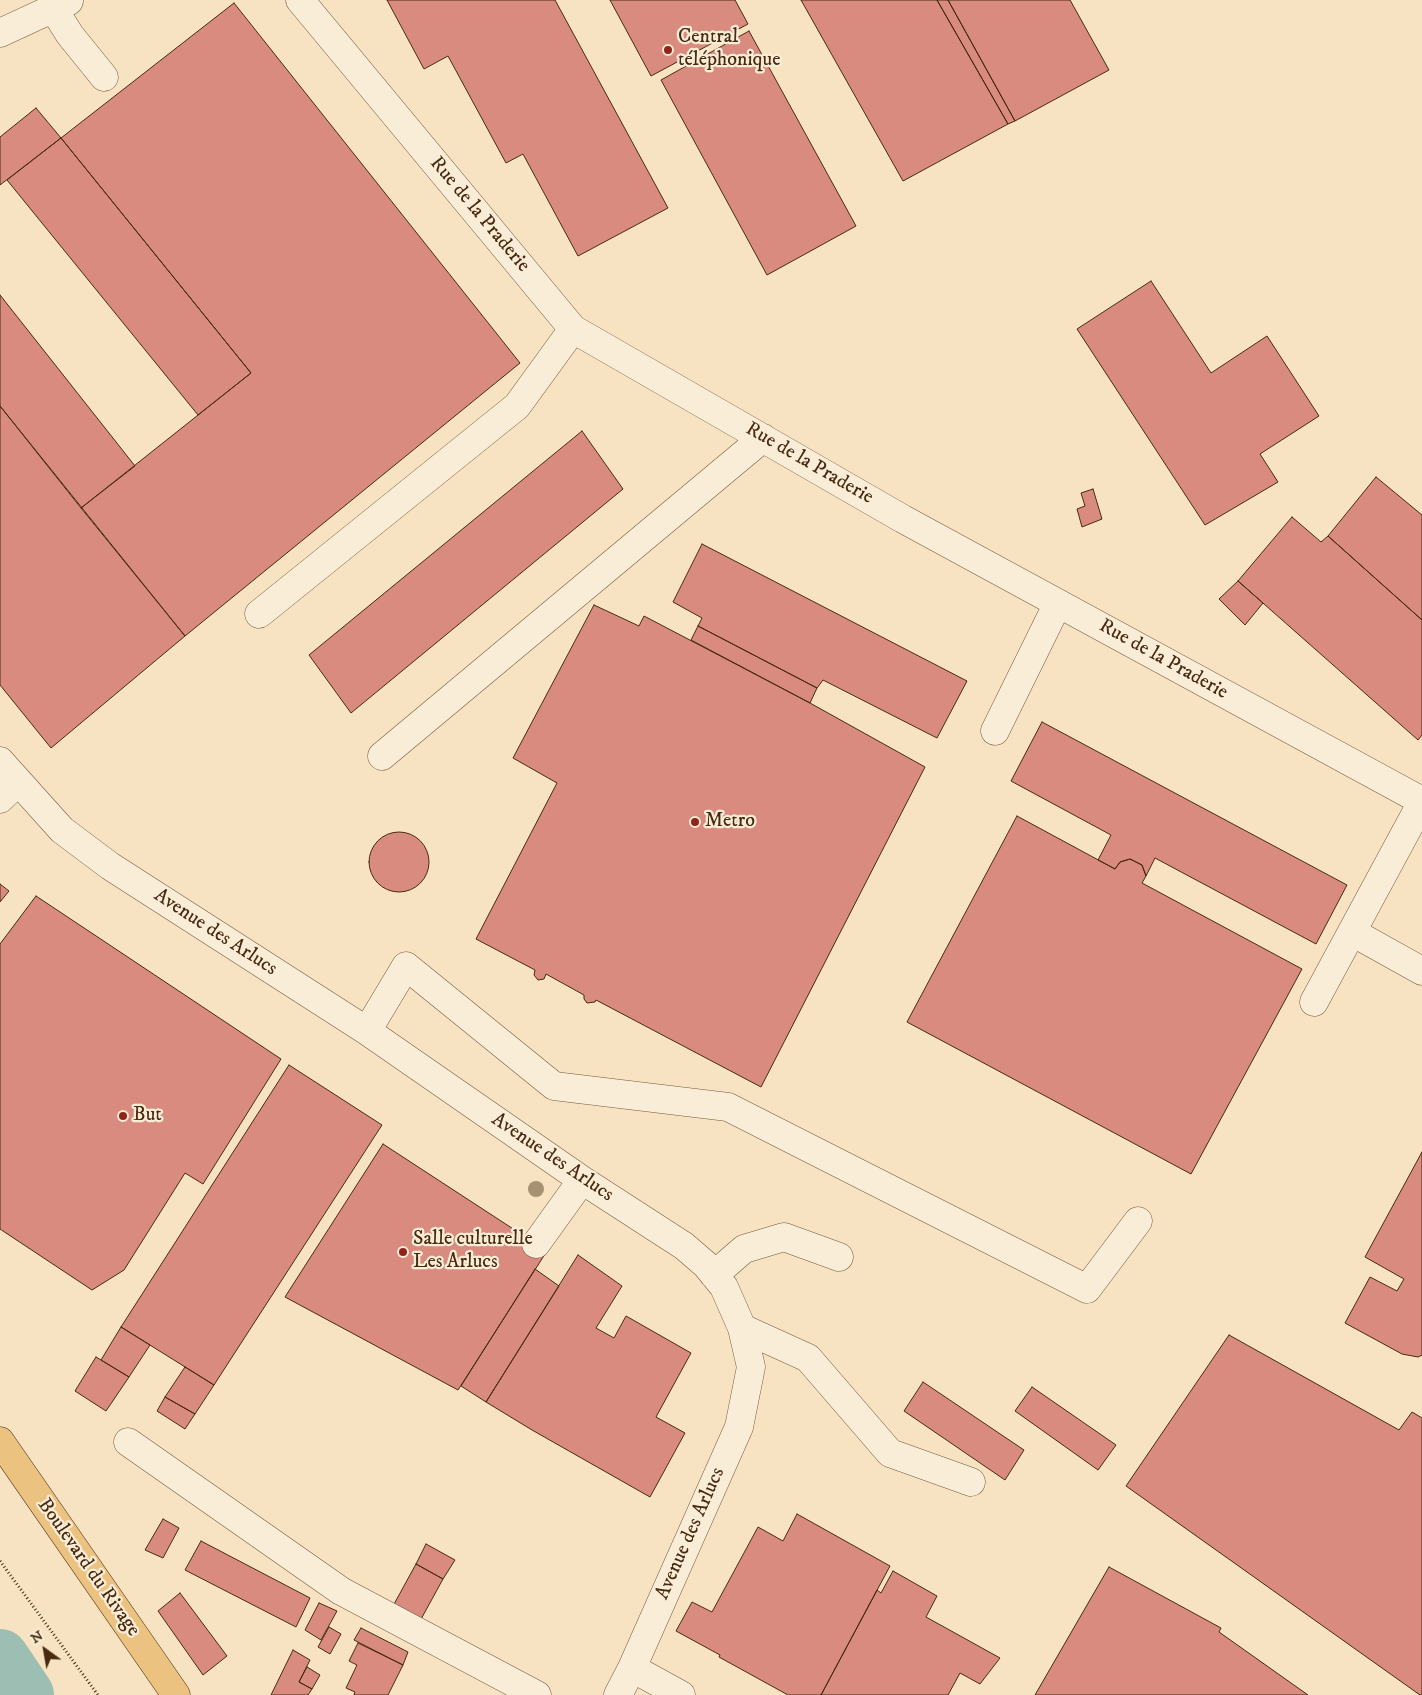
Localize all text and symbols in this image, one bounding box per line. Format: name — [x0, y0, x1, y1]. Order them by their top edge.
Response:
place label: Central téléphonique — [678, 26, 780, 73]
marker: Central téléphonique — [662, 44, 674, 56]
street label: Rue de la Praderie — [424, 152, 534, 278]
street label: Rue de la Praderie — [741, 418, 877, 510]
street label: Rue de la Praderie — [1094, 615, 1232, 705]
place label: Metro — [705, 810, 755, 834]
marker: Metro — [689, 816, 701, 828]
street label: Avenue des Arlucs — [149, 884, 281, 982]
place label: But — [133, 1104, 162, 1128]
street label: Avenue des Arlucs — [486, 1108, 618, 1208]
marker: But — [117, 1110, 129, 1122]
place label: Salle culturelle Les Arlucs — [413, 1228, 533, 1275]
marker: Salle culturelle Les Arlucs — [397, 1246, 409, 1258]
street label: Avenue des Arlucs — [651, 1464, 731, 1604]
street label: Boulevard du Rivage — [31, 1494, 145, 1642]
north arrow — [20, 1625, 70, 1675]
text: N — [27, 1627, 47, 1648]

